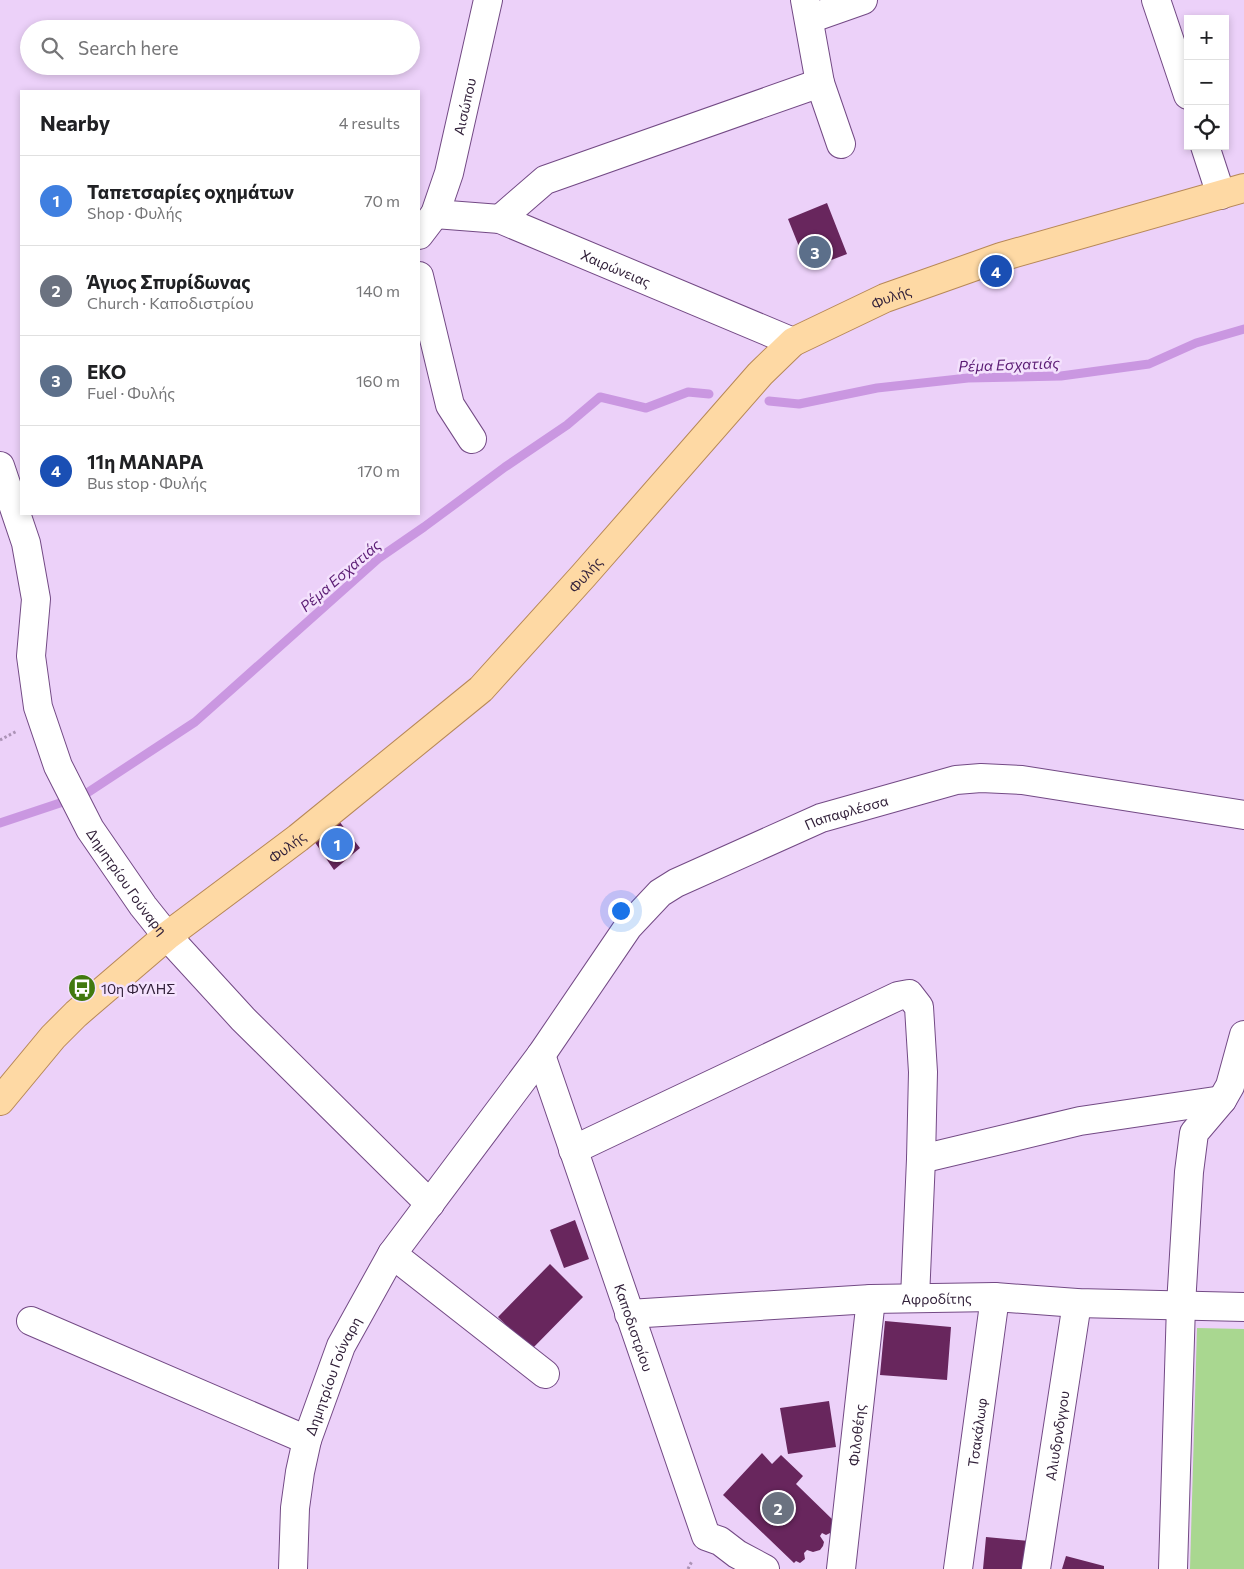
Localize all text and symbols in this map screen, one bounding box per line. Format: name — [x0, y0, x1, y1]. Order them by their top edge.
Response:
map controls — [1184, 15, 1229, 150]
button: + — [1184, 15, 1229, 60]
search box — [20, 20, 420, 75]
icon: search — [38, 34, 66, 62]
text: Search here — [78, 36, 178, 59]
button: − — [1184, 60, 1229, 105]
street label: Αισώπου — [449, 76, 479, 137]
button: locate — [1184, 105, 1229, 150]
text: Nearby — [40, 110, 110, 135]
text: 4 results — [339, 113, 400, 132]
text: Ταπετσαρίες οχημάτων — [87, 180, 294, 203]
text: 1 — [52, 191, 60, 210]
text: 70 m — [364, 191, 400, 210]
text: Shop · Φυλής — [87, 203, 182, 222]
pin: 3 — [799, 233, 831, 271]
street label: Χαιρώνειας — [578, 245, 654, 290]
pin: 4 — [980, 252, 1012, 290]
text: Άγιος Σπυρίδωνας — [87, 270, 250, 293]
text: 2 — [51, 281, 61, 300]
text: 140 m — [356, 281, 400, 300]
street label: Φυλής — [868, 281, 914, 312]
text: Church · Καποδιστρίου — [87, 293, 254, 312]
water label: Ρέμα Εσχατιάς — [958, 353, 1061, 375]
text: EKO — [87, 360, 126, 383]
text: 3 — [51, 371, 61, 390]
text: 160 m — [356, 371, 400, 390]
text: Fuel · Φυλής — [87, 383, 175, 402]
text: 11η ΜΑΝΑΡΑ — [87, 450, 204, 473]
text: 4 — [51, 461, 61, 480]
text: 170 m — [357, 461, 400, 480]
text: Bus stop · Φυλής — [87, 473, 207, 492]
water label: Ρέμα Εσχατιάς — [296, 535, 385, 615]
street label: Φυλής — [564, 553, 605, 595]
street label: Παπαφλέσσα — [802, 791, 890, 833]
street label: Δημητρίου Γούναρη — [83, 825, 171, 938]
pin: 1 — [321, 825, 353, 863]
street label: Φυλής — [265, 827, 309, 866]
your location — [608, 898, 634, 924]
bus stop icon: 10η ΦΥΛΗΣ — [67, 973, 97, 1003]
place label: 10η ΦΥΛΗΣ — [101, 980, 175, 997]
street label: Καποδιστρίου — [612, 1281, 657, 1374]
street label: Αφροδίτης — [901, 1289, 972, 1307]
street label: Δημητρίου Γούναρη — [301, 1313, 364, 1438]
street label: Αλιυδρνδγγου — [1041, 1389, 1072, 1482]
street label: Τσακάλωφ — [964, 1397, 990, 1468]
street label: Φιλοθέης — [844, 1403, 868, 1467]
pin: 2 — [762, 1489, 794, 1527]

